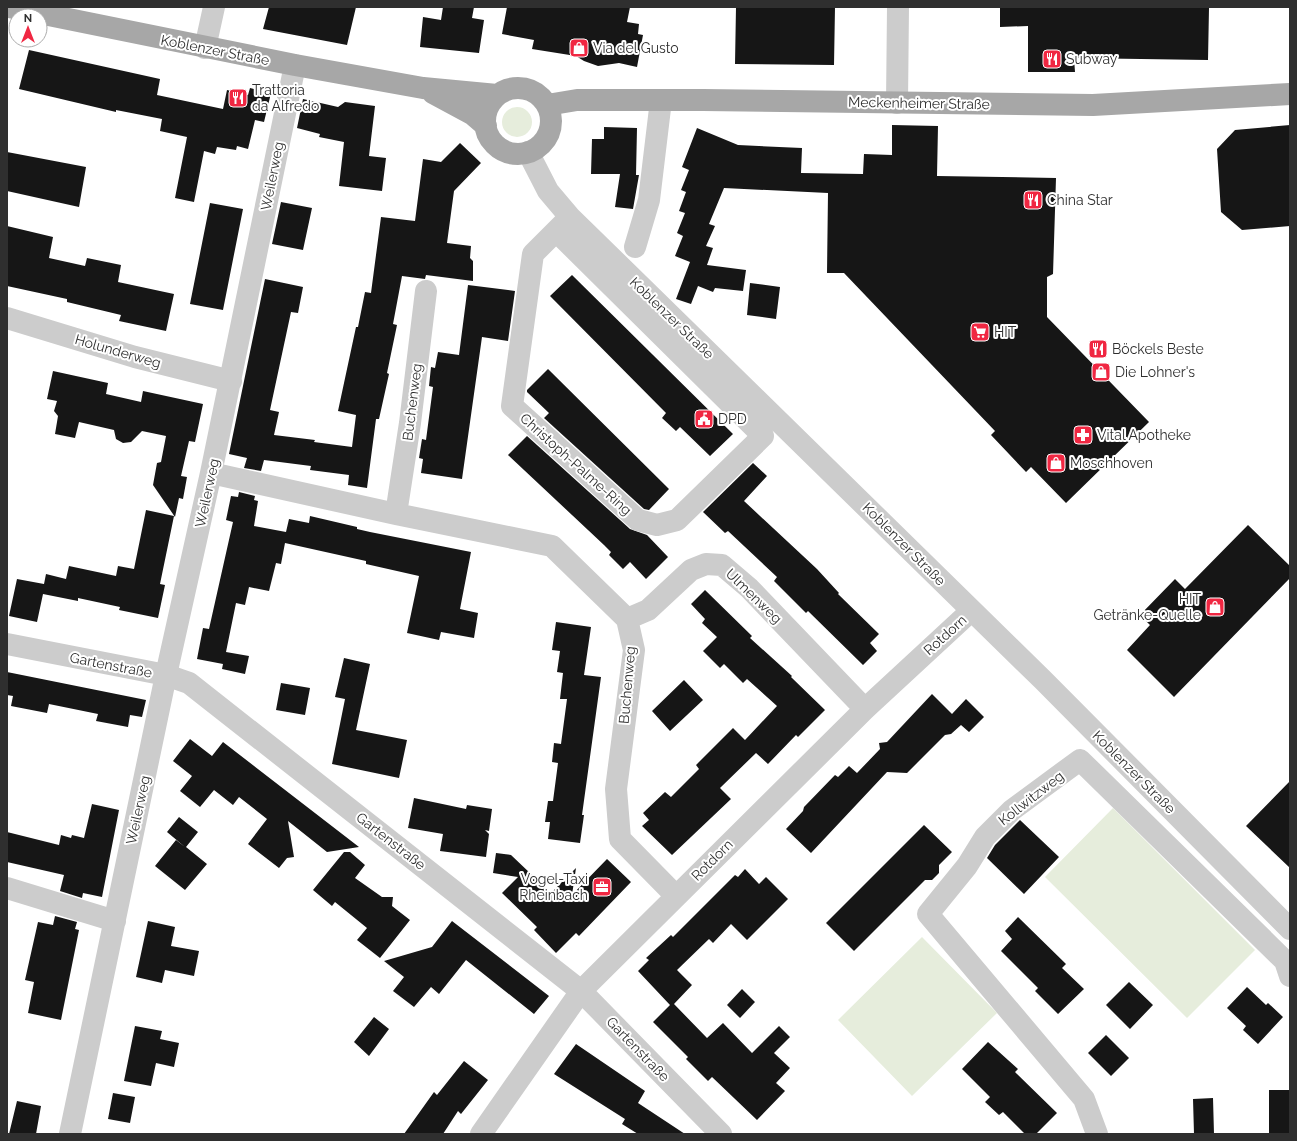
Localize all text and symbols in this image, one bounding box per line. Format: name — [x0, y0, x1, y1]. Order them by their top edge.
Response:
north arrow — [8, 8, 48, 48]
text: N — [24, 12, 32, 25]
street label: Koblenzer Straße — [159, 32, 271, 68]
shop icon: Via del Gusto — [568, 37, 590, 59]
place label: Via del Gusto — [593, 40, 679, 56]
restaurant icon: Subway — [1041, 48, 1063, 70]
place label: Subway — [1066, 51, 1118, 67]
place label: Trattoria da Alfredo — [252, 82, 319, 114]
restaurant icon: Trattoria da Alfredo — [227, 87, 249, 109]
street label: Meckenheimer Straße — [848, 94, 990, 112]
street label: Weilerweg — [257, 140, 287, 212]
restaurant icon: China Star — [1022, 189, 1044, 211]
place label: China Star — [1047, 192, 1113, 208]
street label: Koblenzer Straße — [627, 274, 717, 362]
supermarket icon: HIT — [969, 321, 991, 343]
place label: HIT — [994, 324, 1017, 340]
street label: Holunderweg — [73, 331, 163, 371]
restaurant icon: Böckels Beste — [1087, 338, 1109, 360]
place label: Böckels Beste — [1112, 341, 1204, 357]
shop icon: Die Lohner's — [1090, 361, 1112, 383]
street label: Buchenweg — [399, 362, 425, 442]
place label: Die Lohner's — [1115, 364, 1195, 380]
public building icon: DPD — [693, 408, 715, 430]
street label: Christoph-Palme-Ring — [517, 410, 635, 518]
place label: DPD — [718, 411, 747, 427]
pharmacy icon: Vital Apotheke — [1072, 424, 1094, 446]
place label: Vital Apotheke — [1097, 427, 1191, 443]
shop icon: Moschhoven — [1045, 452, 1067, 474]
place label: Moschhoven — [1070, 455, 1153, 471]
street label: Weilerweg — [192, 457, 222, 529]
street label: Koblenzer Straße — [859, 499, 949, 589]
street label: Ulmenweg — [723, 565, 785, 627]
place label: HIT Getränke-Quelle — [1093, 591, 1201, 623]
shop icon: HIT Getränke-Quelle — [1204, 596, 1226, 618]
street label: Rotdorn — [920, 612, 970, 658]
street label: Buchenweg — [616, 646, 638, 724]
street label: Gartenstraße — [69, 649, 153, 681]
street label: Koblenzer Straße — [1089, 727, 1179, 817]
street label: Kollwitzweg — [995, 768, 1067, 828]
street label: Weilerweg — [123, 774, 153, 846]
street label: Gartenstraße — [353, 809, 429, 873]
street label: Rotdorn — [688, 836, 736, 884]
place label: Vogel-Taxi Rheinbach — [519, 871, 588, 903]
office icon: Vogel-Taxi Rheinbach — [591, 876, 613, 898]
street label: Gartenstraße — [603, 1013, 673, 1085]

